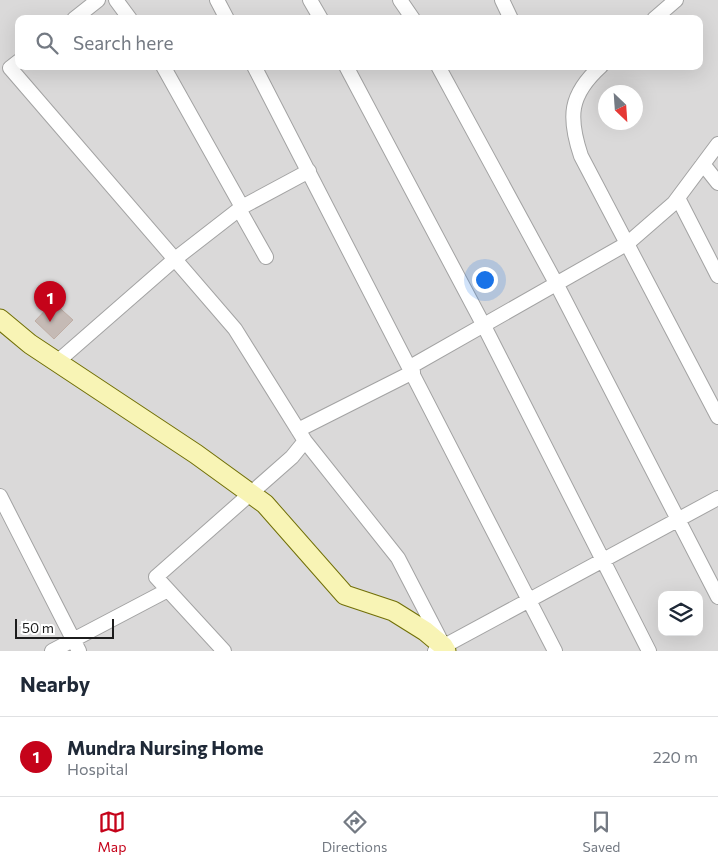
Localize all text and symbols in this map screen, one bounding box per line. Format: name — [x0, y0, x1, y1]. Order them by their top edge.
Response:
search box — [15, 15, 703, 70]
icon: search — [33, 29, 61, 57]
text: Search here — [73, 31, 173, 54]
north arrow — [598, 85, 643, 130]
your location — [472, 267, 498, 293]
pin: 1 — [34, 281, 66, 322]
map controls — [658, 591, 703, 636]
button: layers — [658, 591, 703, 636]
scale bar — [15, 616, 114, 639]
text: 50 m — [22, 619, 54, 636]
text: Nearby — [20, 671, 90, 696]
text: Mundra Nursing Home — [67, 736, 263, 759]
text: 1 — [32, 747, 40, 766]
text: 220 m — [653, 747, 698, 766]
text: Hospital — [67, 759, 128, 778]
tab: Map — [98, 808, 126, 855]
tab: Directions — [322, 808, 387, 855]
tab: Saved — [583, 808, 620, 855]

